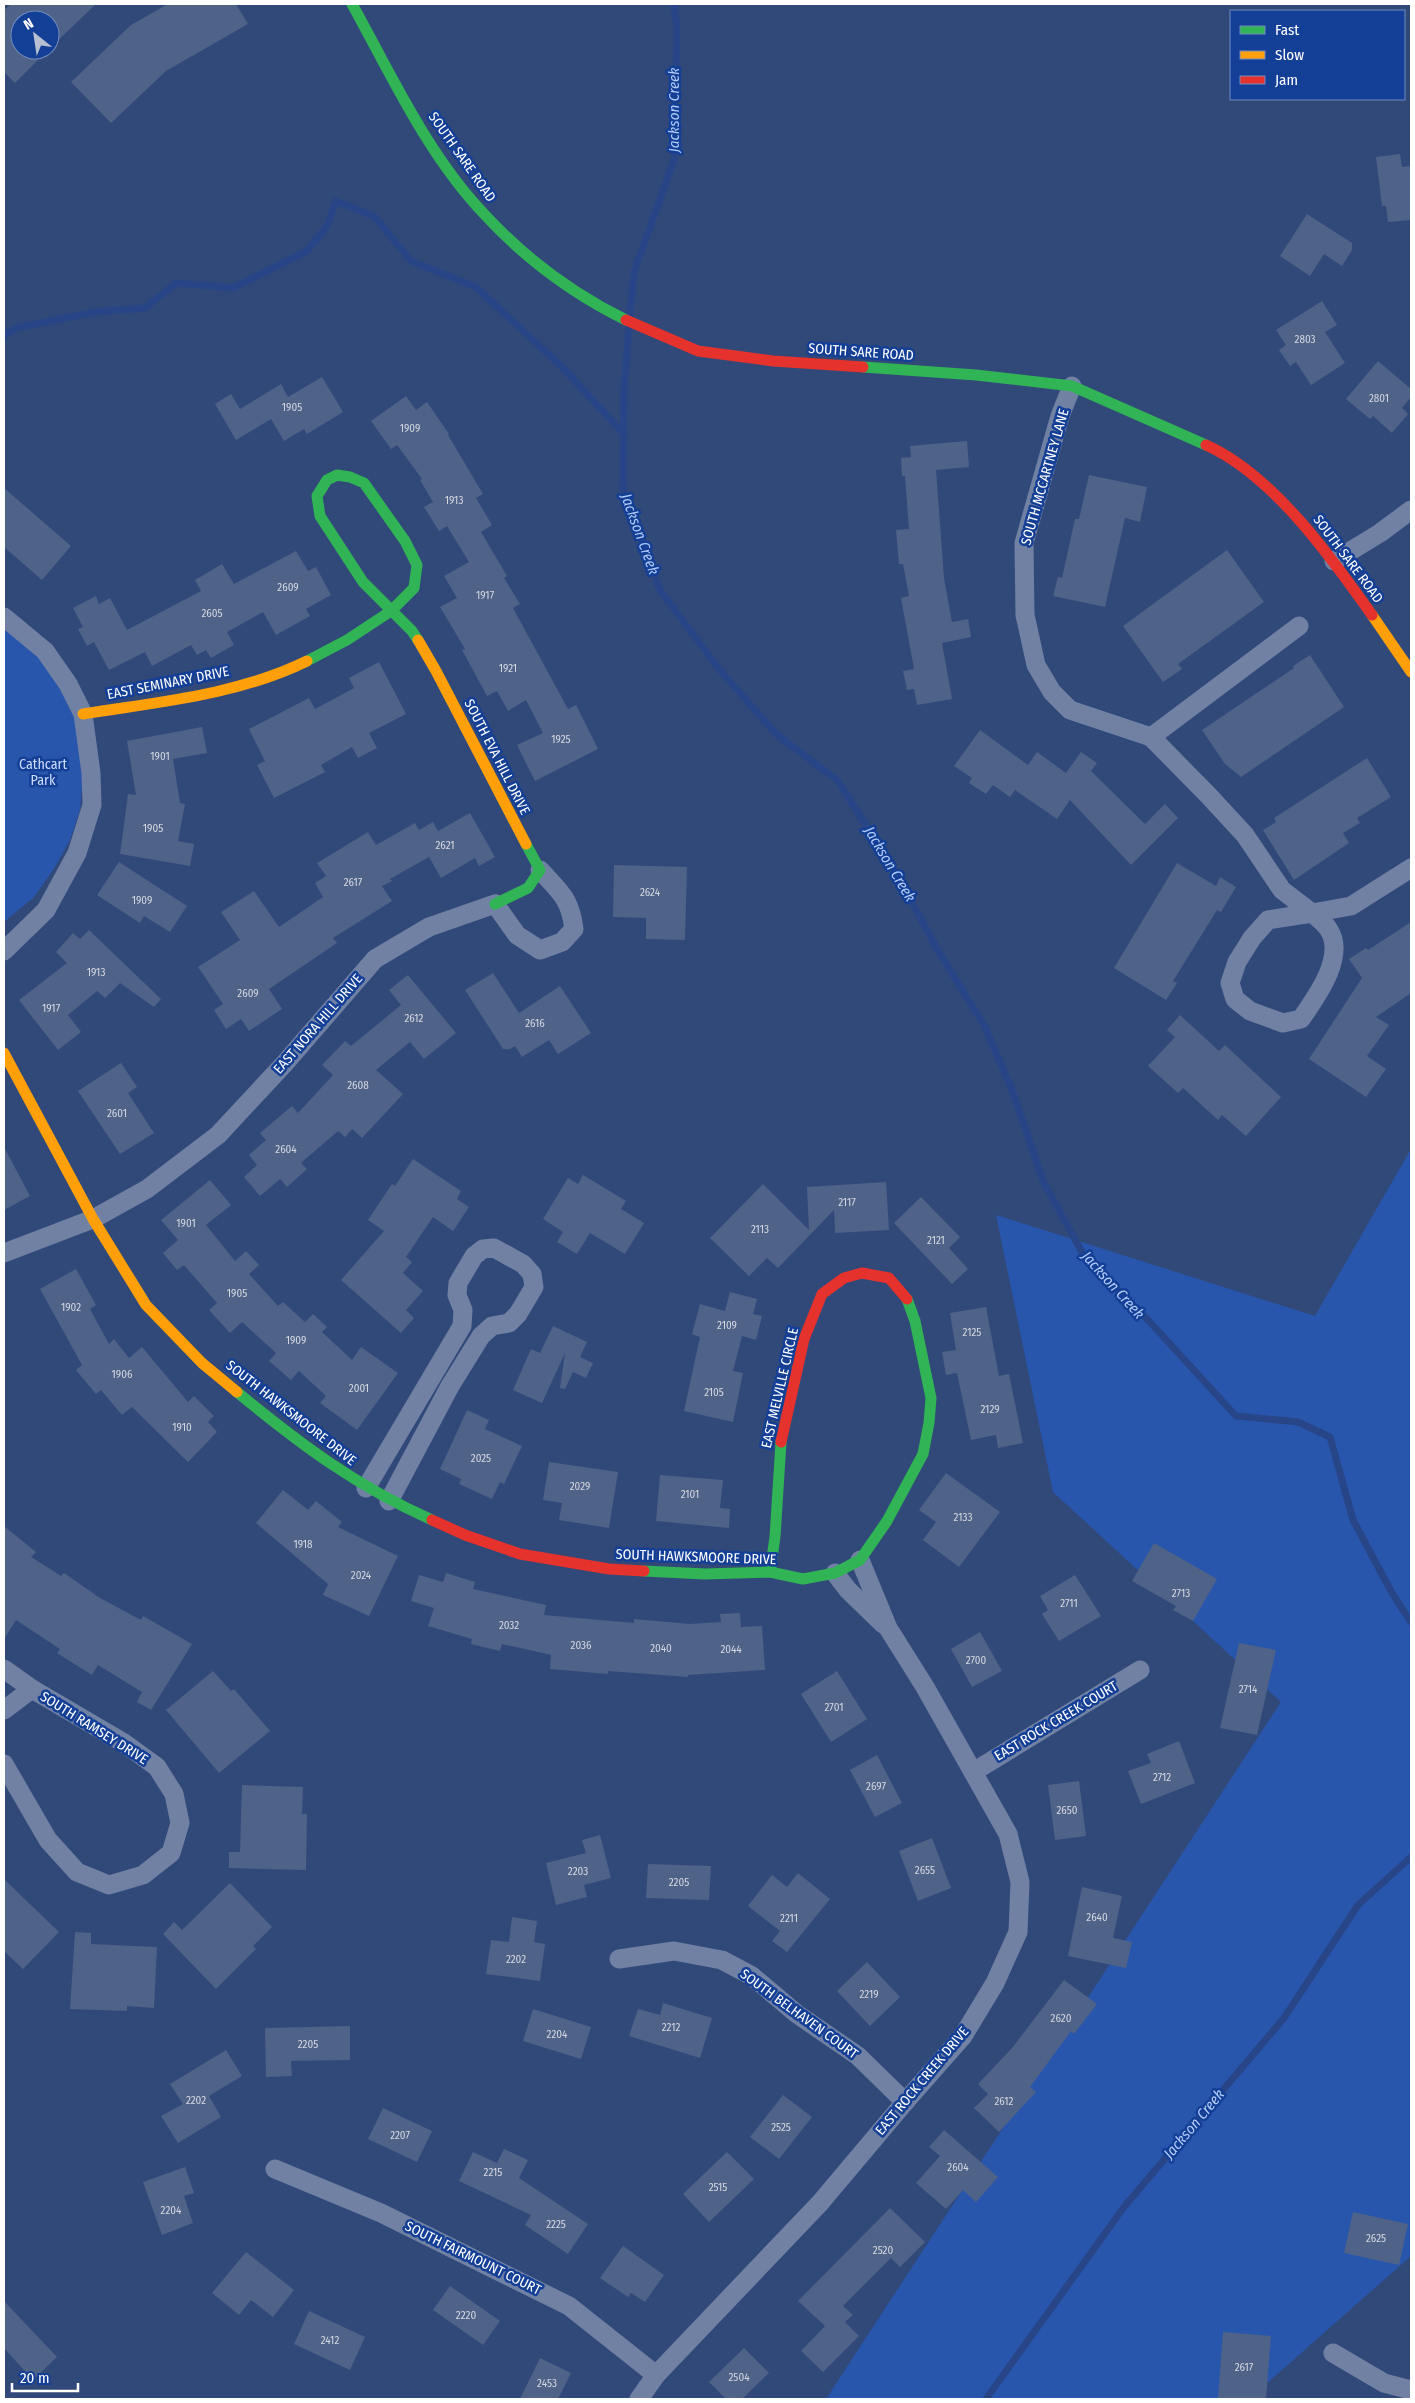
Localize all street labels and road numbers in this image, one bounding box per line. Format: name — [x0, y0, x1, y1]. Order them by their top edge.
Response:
street label: SOUTH SARE ROAD — [425, 109, 499, 205]
street label: SOUTH SARE ROAD — [808, 340, 914, 364]
street label: SOUTH MCCARTNEY LANE — [1017, 406, 1073, 547]
street label: SOUTH SARE ROAD — [1309, 512, 1387, 606]
street label: EAST SEMINARY DRIVE — [106, 663, 231, 703]
street label: SOUTH EVA HILL DRIVE — [461, 696, 534, 818]
street label: EAST NORA HILL DRIVE — [270, 970, 366, 1077]
street label: EAST MELVILLE CIRCLE — [758, 1326, 802, 1450]
street label: SOUTH HAWKSMOORE DRIVE — [222, 1357, 360, 1469]
street label: SOUTH HAWKSMOORE DRIVE — [615, 1546, 777, 1568]
street label: EAST ROCK CREEK COURT — [991, 1677, 1121, 1765]
street label: SOUTH RAMSEY DRIVE — [37, 1688, 151, 1768]
street label: SOUTH BELHAVEN COURT — [737, 1966, 862, 2063]
street label: EAST ROCK CREEK DRIVE — [872, 2023, 973, 2139]
street label: SOUTH FAIRMOUNT COURT — [402, 2218, 544, 2299]

